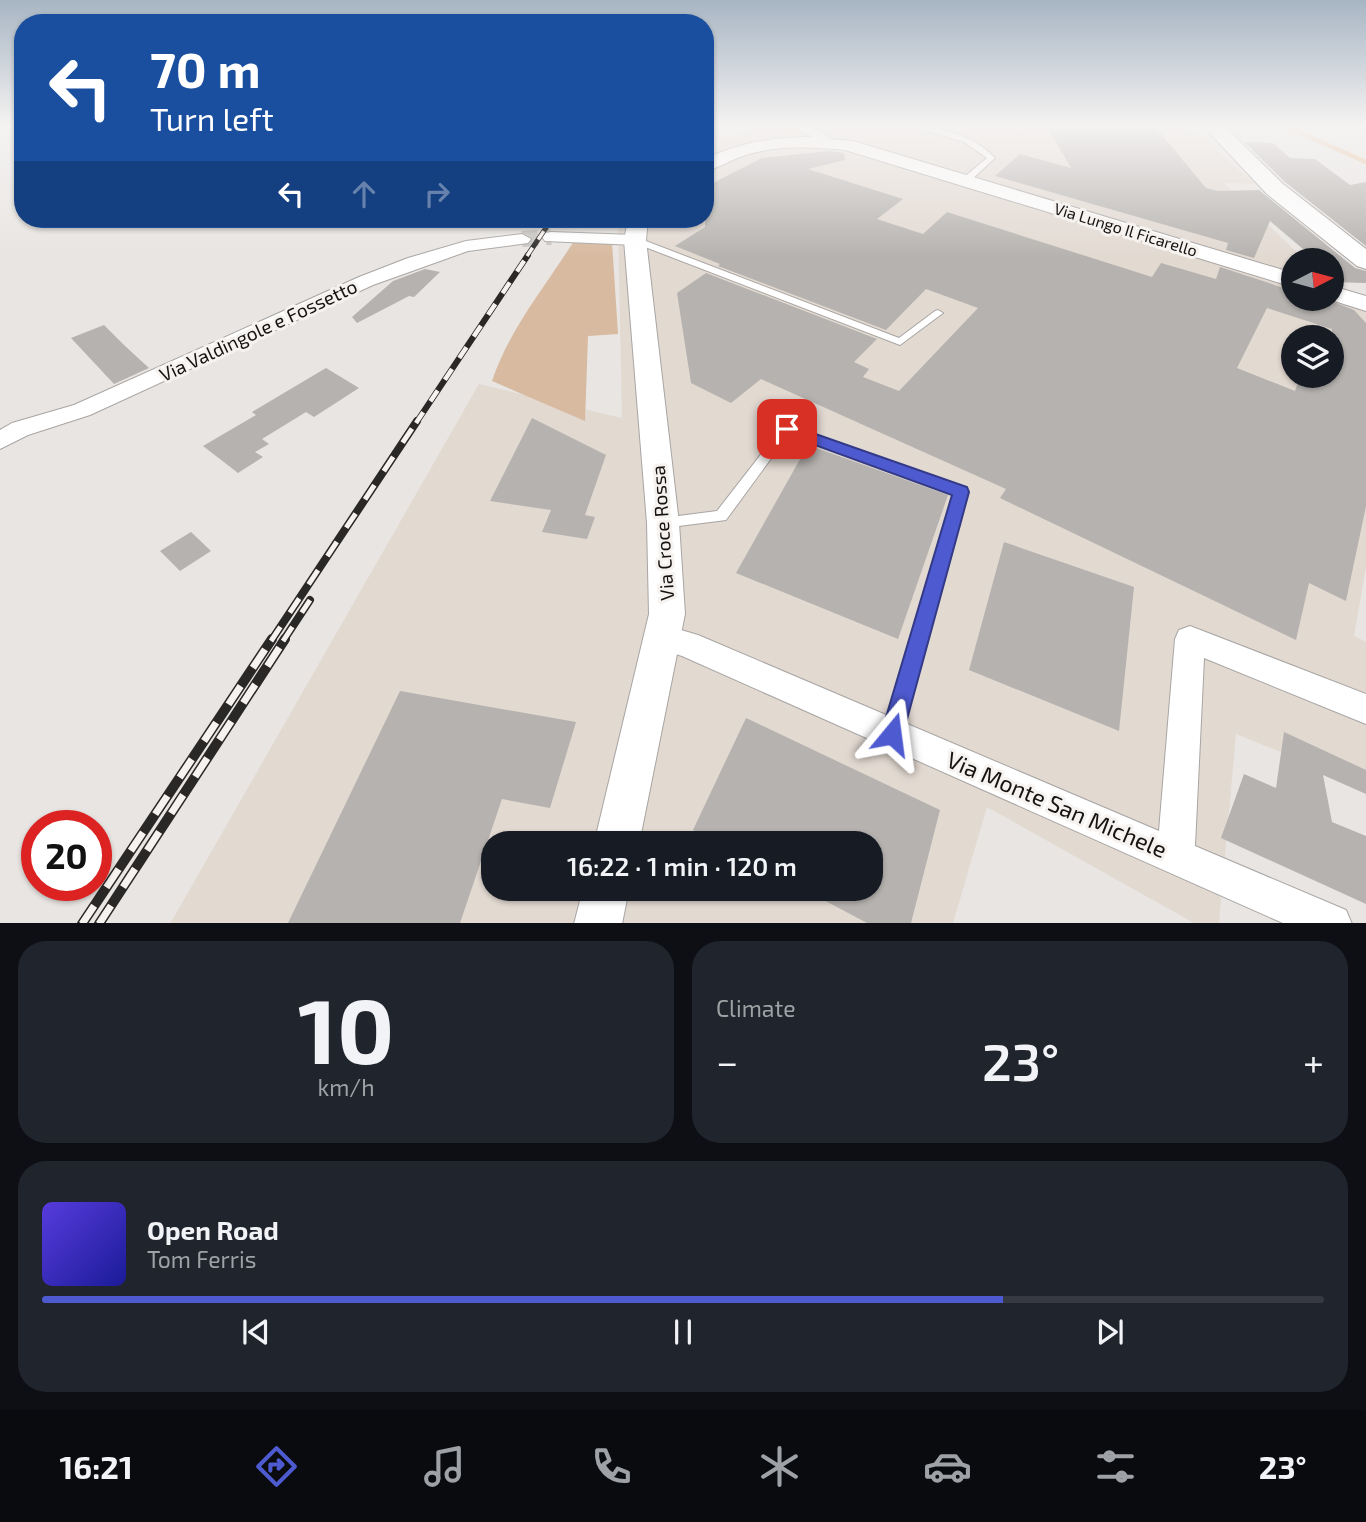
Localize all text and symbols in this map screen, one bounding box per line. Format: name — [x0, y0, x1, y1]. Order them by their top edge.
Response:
text: 70 m — [150, 39, 261, 98]
icon: left — [35, 42, 126, 133]
text: Turn left — [150, 99, 274, 137]
icon: left — [272, 175, 310, 213]
icon: ahead — [345, 175, 383, 213]
icon: right — [418, 175, 456, 213]
street label: Via Lungo Il Ficarello — [1052, 198, 1200, 260]
north arrow — [1281, 248, 1344, 312]
map controls — [1281, 248, 1344, 388]
street label: Via Valdingole e Fossetto — [155, 274, 361, 386]
button: layers — [1281, 325, 1344, 388]
pin — [757, 399, 817, 459]
icon: arrive — [768, 410, 806, 448]
street label: Via Croce Rossa — [646, 465, 678, 601]
position arrow — [855, 697, 929, 771]
street label: Via Monte San Michele — [943, 745, 1171, 863]
speed limit sign: 20 — [21, 810, 112, 901]
text: 16:22 · 1 min · 120 m — [567, 850, 797, 881]
text: 10 — [298, 973, 394, 1082]
text: Climate — [716, 994, 796, 1022]
text: 23° — [982, 1029, 1059, 1091]
text: − — [716, 1038, 738, 1084]
text: + — [1303, 1038, 1324, 1084]
text: km/h — [317, 1073, 375, 1101]
text: Open Road — [147, 1214, 279, 1245]
text: Tom Ferris — [147, 1245, 256, 1273]
icon: previous — [237, 1313, 275, 1351]
icon: pause — [664, 1313, 702, 1351]
icon: next — [1091, 1313, 1129, 1351]
icon: directions — [252, 1442, 301, 1491]
icon: music — [420, 1442, 469, 1491]
icon: phone — [587, 1442, 636, 1491]
icon: climate — [755, 1442, 804, 1491]
icon: car — [923, 1442, 972, 1491]
icon: filters — [1091, 1442, 1140, 1491]
text: 16:21 — [59, 1447, 133, 1485]
text: 23° — [1259, 1447, 1307, 1485]

